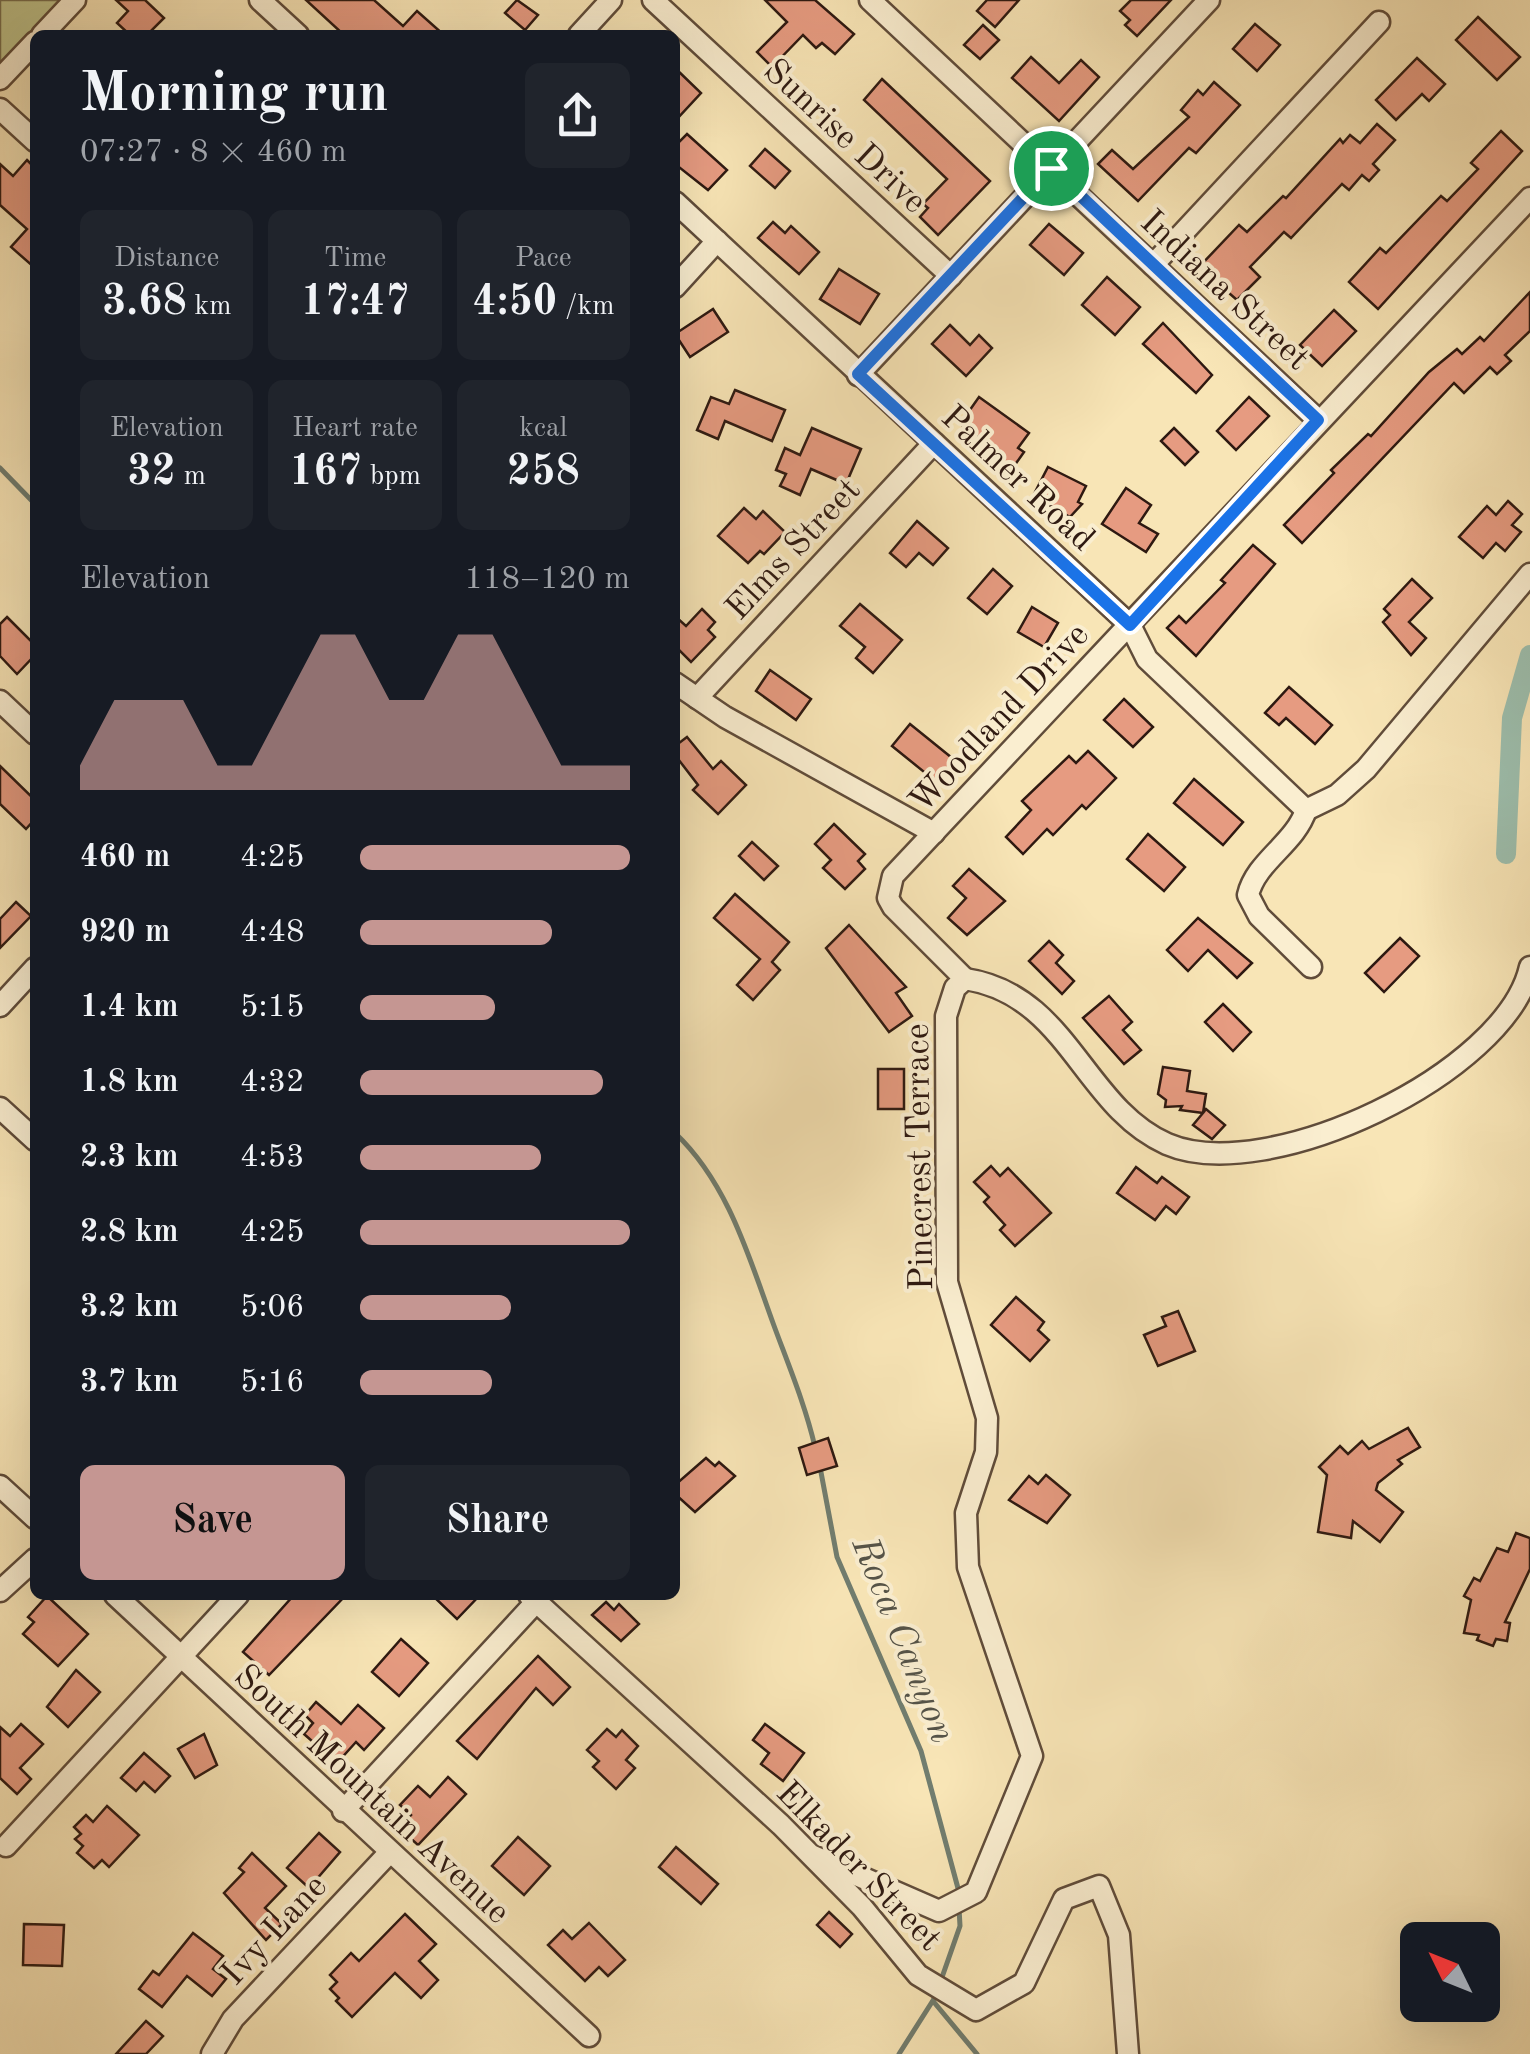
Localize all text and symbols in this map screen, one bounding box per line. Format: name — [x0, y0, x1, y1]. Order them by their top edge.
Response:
street label: Sunrise Drive — [756, 53, 932, 221]
button: share — [525, 63, 630, 168]
text: Morning run — [80, 68, 389, 123]
pin — [1009, 126, 1094, 211]
text: 07:27 · 8 × 460 m — [80, 137, 347, 169]
icon: arrive — [1024, 141, 1079, 196]
street label: Indiana Street — [1133, 204, 1315, 377]
text: Distance — [114, 245, 219, 273]
text: Time — [324, 245, 386, 273]
text: Pace — [515, 245, 572, 273]
text: 3.68 — [102, 282, 187, 324]
text: 17:47 — [300, 282, 410, 324]
text: 4:50 — [472, 282, 557, 324]
text: km — [187, 293, 231, 321]
text: /km — [557, 293, 614, 321]
street label: Palmer Road — [934, 400, 1101, 558]
text: Elevation — [110, 415, 224, 443]
text: Heart rate — [292, 415, 418, 443]
text: kcal — [519, 415, 567, 443]
text: 32 — [127, 452, 176, 494]
text: 167 — [289, 452, 362, 494]
text: 258 — [507, 452, 580, 494]
text: m — [176, 463, 206, 491]
text: bpm — [362, 463, 421, 491]
street label: Elms Street — [720, 472, 868, 627]
text: Elevation — [80, 564, 210, 596]
text: 118–120 m — [464, 564, 630, 596]
street label: Woodland Drive — [904, 617, 1096, 820]
text: 460 m — [80, 842, 170, 874]
text: 4:25 — [240, 842, 305, 874]
text: 920 m — [80, 917, 170, 949]
text: 4:48 — [240, 917, 305, 949]
text: 1.4 km — [80, 992, 179, 1024]
text: 5:15 — [240, 992, 305, 1024]
street label: Pinecrest Terrace — [901, 1023, 940, 1291]
text: 1.8 km — [80, 1067, 179, 1099]
text: 4:32 — [240, 1067, 305, 1099]
text: 2.3 km — [80, 1142, 179, 1174]
text: 4:53 — [240, 1142, 305, 1174]
text: 2.8 km — [80, 1217, 179, 1249]
text: 4:25 — [240, 1217, 305, 1249]
text: 3.2 km — [80, 1292, 179, 1324]
text: 5:06 — [240, 1292, 305, 1324]
text: 3.7 km — [80, 1367, 179, 1399]
text: 5:16 — [240, 1367, 305, 1399]
button: Save — [80, 1465, 345, 1580]
button: Share — [365, 1465, 630, 1580]
water label: Roca Canyon — [843, 1531, 961, 1748]
street label: South Mountain Avenue — [227, 1659, 516, 1931]
street label: Elkader Street — [769, 1775, 947, 1958]
street label: Ivy Lane — [216, 1869, 334, 1993]
north arrow — [1400, 1922, 1500, 2022]
map controls — [1400, 1922, 1500, 2022]

